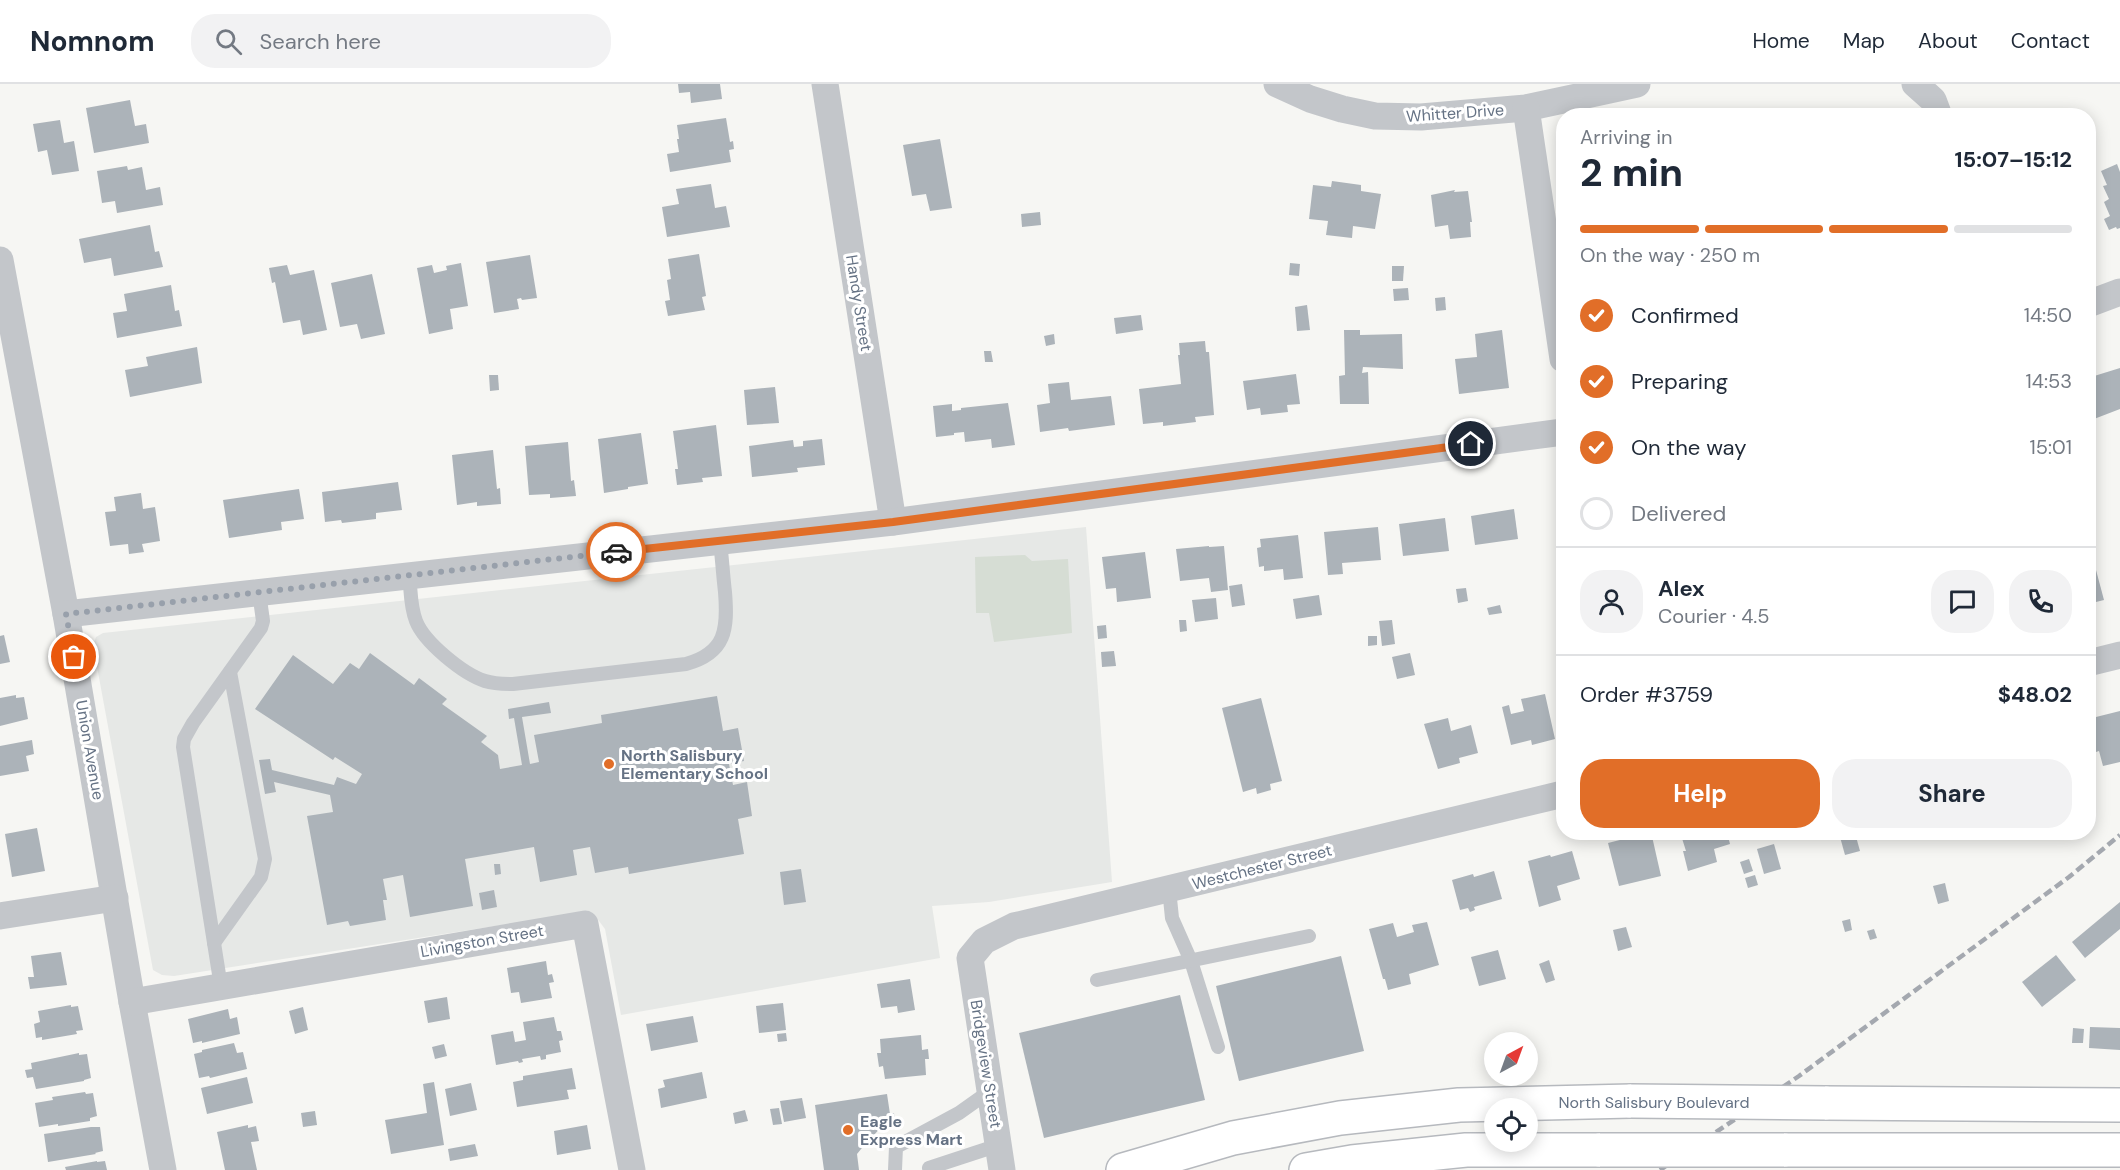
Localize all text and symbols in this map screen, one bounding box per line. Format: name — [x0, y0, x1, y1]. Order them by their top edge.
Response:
search box — [191, 14, 611, 68]
text: Nomnom — [30, 23, 155, 60]
icon: search — [212, 25, 245, 58]
text: Search here — [260, 27, 381, 56]
text: Home — [1752, 27, 1810, 55]
text: Map — [1843, 27, 1885, 55]
text: About — [1918, 27, 1978, 55]
text: Contact — [2011, 27, 2090, 55]
street label: Whitter Drive — [1405, 99, 1505, 127]
text: Arriving in — [1580, 124, 1672, 150]
text: 15:07–15:12 — [1955, 145, 2072, 174]
text: 2 min — [1580, 147, 1683, 198]
text: On the way · 250 m — [1580, 242, 1760, 268]
street label: Handy Street — [841, 253, 877, 353]
icon: check — [1580, 299, 1613, 332]
text: Confirmed — [1631, 301, 1739, 330]
text: 14:50 — [2024, 302, 2072, 328]
icon: check — [1580, 365, 1613, 398]
text: Preparing — [1631, 367, 1728, 396]
text: 14:53 — [2026, 368, 2072, 394]
pin — [1445, 418, 1496, 469]
icon: home — [1454, 427, 1487, 460]
icon: check — [1580, 431, 1613, 464]
text: On the way — [1631, 433, 1746, 462]
text: 15:01 — [2030, 434, 2072, 460]
text: Delivered — [1631, 499, 1726, 528]
courier — [586, 522, 646, 582]
icon: car — [600, 536, 633, 569]
button: person — [1580, 570, 1643, 633]
button: chat — [1931, 570, 1994, 633]
button: phone — [2009, 570, 2072, 633]
text: Alex — [1658, 574, 1705, 603]
text: Courier · 4.5 — [1658, 603, 1770, 629]
pin — [48, 631, 99, 682]
icon: bag — [57, 640, 90, 673]
text: Order #3759 — [1580, 680, 1713, 709]
text: $48.02 — [1998, 680, 2072, 709]
street label: Union Avenue — [71, 699, 109, 801]
place label: North Salisbury Elementary School — [621, 745, 768, 784]
marker: North Salisbury Elementary School — [602, 757, 616, 771]
button: Help — [1580, 759, 1820, 828]
button: Share — [1832, 759, 2072, 828]
street label: Westchester Street — [1190, 839, 1334, 895]
street label: Livingston Street — [419, 920, 545, 962]
street label: Bridgeview Street — [965, 998, 1007, 1130]
north arrow — [1484, 1032, 1538, 1086]
map controls — [1484, 1032, 1538, 1152]
street label: North Salisbury Boulevard — [1559, 1092, 1749, 1113]
button: locate — [1484, 1098, 1538, 1152]
place label: Eagle Express Mart — [860, 1111, 963, 1150]
marker: Eagle Express Mart — [841, 1123, 855, 1137]

